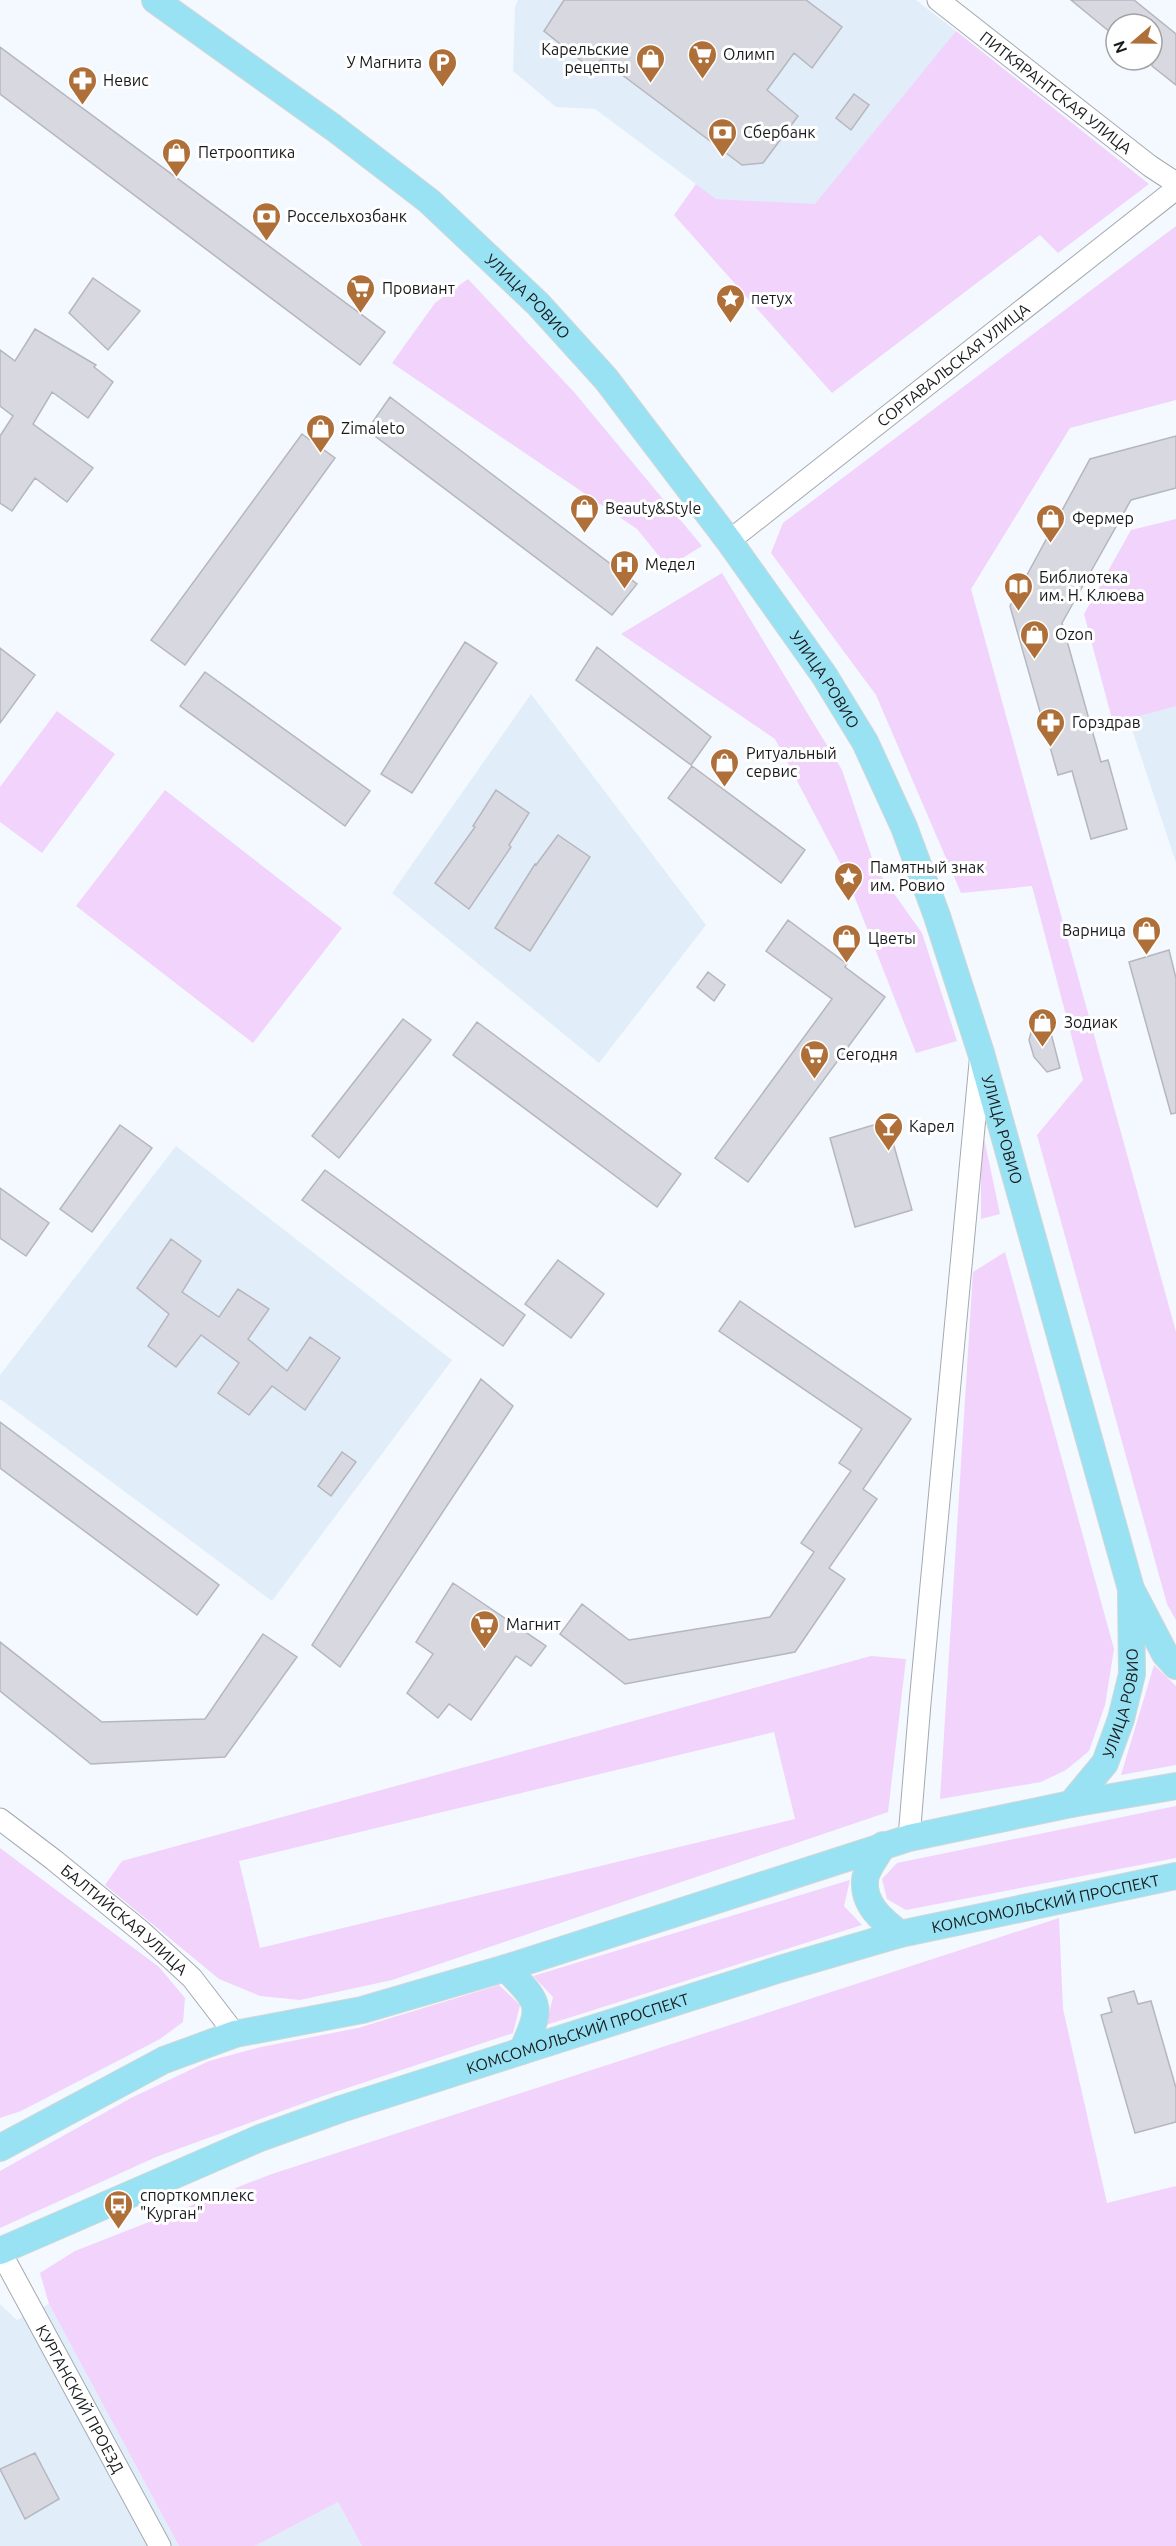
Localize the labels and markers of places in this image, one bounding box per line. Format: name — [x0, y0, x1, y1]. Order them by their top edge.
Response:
supermarket icon: Олимп — [686, 38, 718, 80]
place label: Карельские рецепты — [541, 40, 629, 76]
shop icon: Карельские рецепты — [634, 42, 666, 84]
place label: Олимп — [723, 45, 775, 63]
parking icon: У Магнита — [427, 46, 459, 88]
place label: У Магнита — [347, 53, 422, 71]
pharmacy icon: Невис — [66, 64, 98, 106]
place label: Невис — [103, 71, 149, 89]
bank icon: Сбербанк — [706, 116, 738, 158]
place label: Сбербанк — [743, 123, 816, 141]
shop icon: Петрооптика — [161, 136, 193, 178]
place label: Петрооптика — [198, 143, 295, 161]
bank icon: Россельхозбанк — [250, 200, 282, 242]
place label: Россельхозбанк — [287, 207, 407, 225]
supermarket icon: Провиант — [345, 272, 377, 314]
place label: Провиант — [382, 279, 455, 297]
place icon: петух — [714, 282, 746, 324]
place label: петух — [751, 289, 793, 307]
shop icon: Zimaleto — [304, 412, 336, 454]
place label: Zimaleto — [341, 419, 405, 437]
shop icon: Beauty&Style — [568, 492, 600, 534]
place label: Beauty&Style — [605, 499, 701, 517]
shop icon: Фермер — [1035, 502, 1067, 544]
place label: Фермер — [1072, 509, 1134, 527]
hospital icon: Медел — [608, 548, 640, 590]
place label: Медел — [645, 555, 695, 573]
place label: Библиотека им. Н. Клюева — [1039, 568, 1145, 604]
library icon: Библиотека им. Н. Клюева — [1002, 570, 1034, 612]
shop icon: Ozon — [1018, 618, 1050, 660]
place label: Ozon — [1055, 625, 1093, 643]
pharmacy icon: Горздрав — [1035, 706, 1067, 748]
place label: Горздрав — [1072, 713, 1141, 731]
place label: Ритуальный сервис — [746, 744, 837, 780]
shop icon: Ритуальный сервис — [709, 746, 741, 788]
place label: Памятный знак им. Ровио — [870, 858, 984, 894]
place icon: Памятный знак им. Ровио — [833, 860, 865, 902]
shop icon: Варница — [1131, 914, 1163, 956]
place label: Варница — [1062, 921, 1126, 939]
shop icon: Цветы — [831, 922, 863, 964]
place label: Цветы — [868, 929, 916, 947]
shop icon: Зодиак — [1027, 1006, 1059, 1048]
place label: Зодиак — [1064, 1013, 1118, 1031]
supermarket icon: Сегодня — [799, 1038, 831, 1080]
place label: Сегодня — [836, 1045, 898, 1063]
bar icon: Карел — [872, 1110, 904, 1152]
place label: Карел — [909, 1117, 955, 1135]
supermarket icon: Магнит — [469, 1608, 501, 1650]
place label: Магнит — [506, 1615, 561, 1633]
place label: спорткомплекс "Курган" — [140, 2186, 255, 2222]
bus stop icon: спорткомплекс "Курган" — [103, 2188, 135, 2230]

